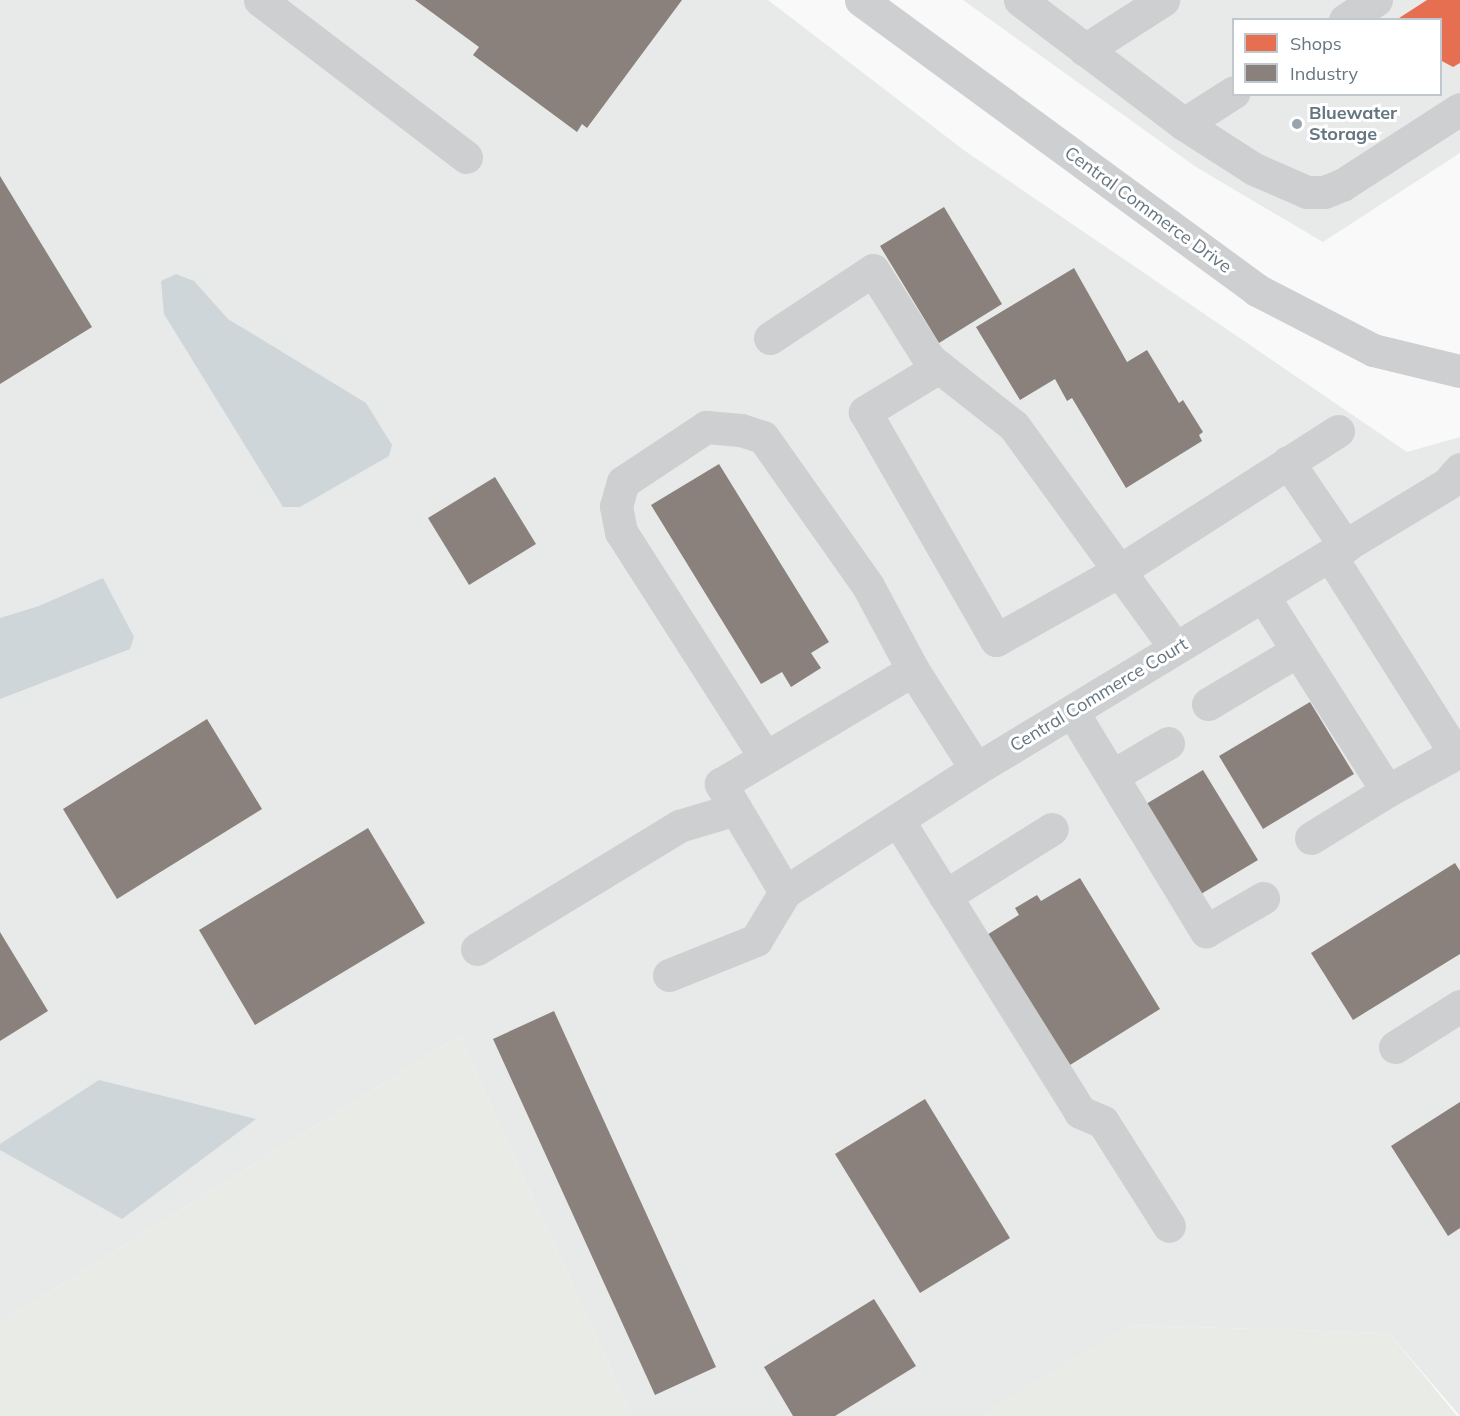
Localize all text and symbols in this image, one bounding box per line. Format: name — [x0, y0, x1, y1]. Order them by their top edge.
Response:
legend — [1232, 18, 1442, 96]
text: Shops — [1290, 32, 1342, 55]
text: Industry — [1290, 62, 1358, 85]
place label: Bluewater Storage — [1309, 103, 1397, 146]
marker: Bluewater Storage — [1290, 117, 1304, 131]
street label: Central Commerce Drive — [1060, 142, 1236, 278]
street label: Central Commerce Court — [1006, 633, 1192, 757]

